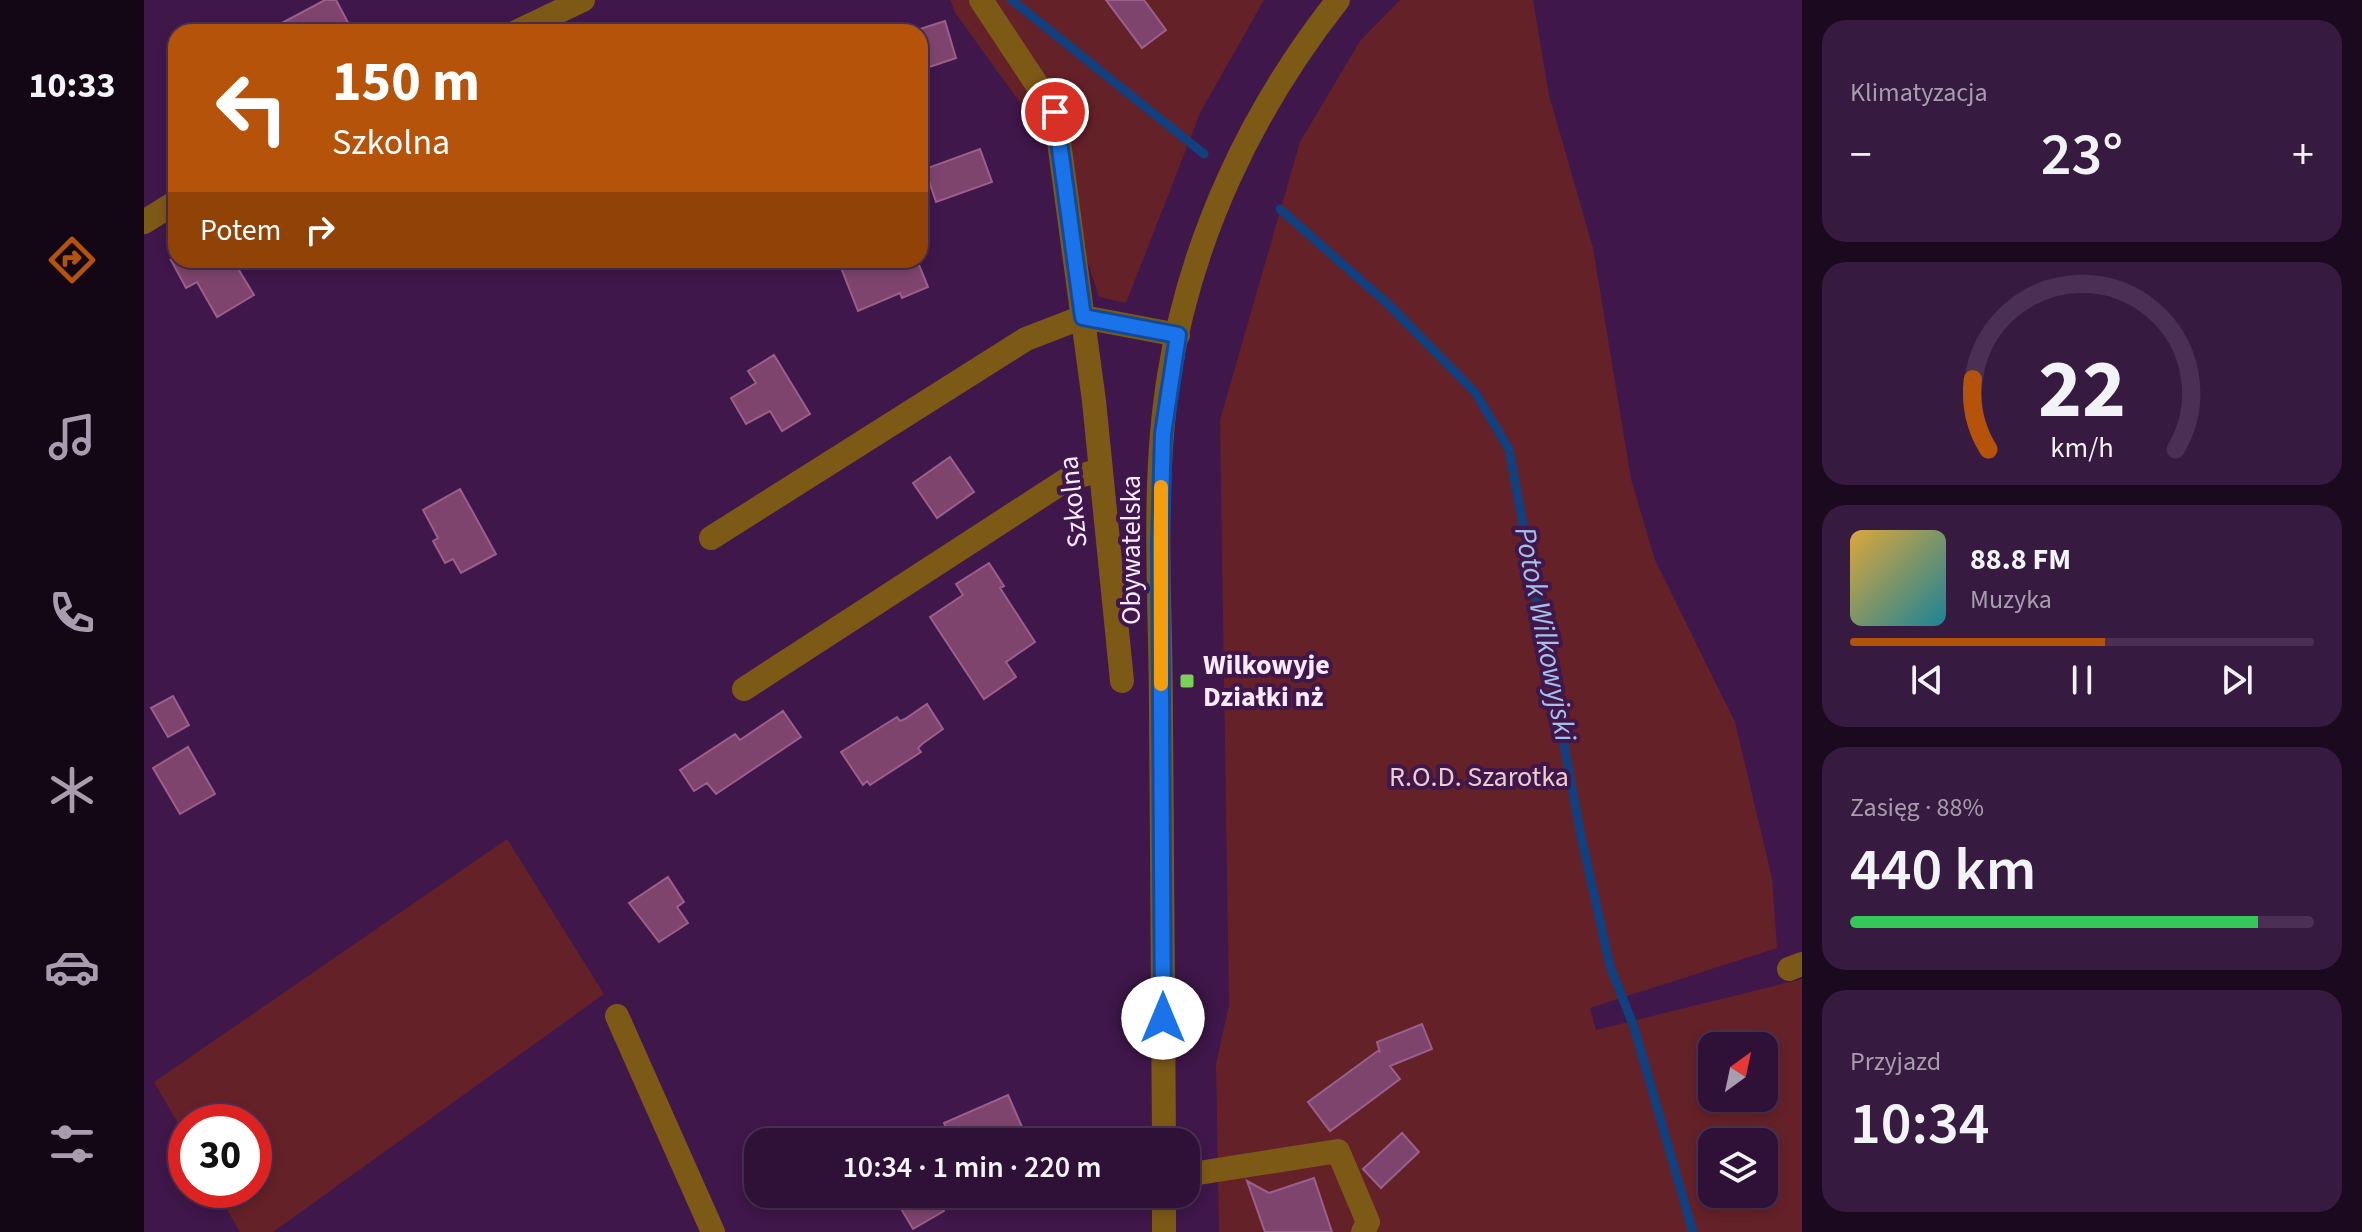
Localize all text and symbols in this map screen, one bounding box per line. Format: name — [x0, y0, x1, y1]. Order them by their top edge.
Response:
text: 150 m — [332, 43, 480, 122]
icon: left — [200, 56, 304, 160]
text: 10:33 — [29, 60, 115, 111]
text: Klimatyzacja — [1850, 74, 1988, 111]
pin — [1021, 78, 1089, 146]
icon: arrive — [1033, 90, 1077, 134]
text: 23° — [2041, 113, 2123, 198]
text: Szkolna — [332, 117, 450, 168]
text: − — [1850, 124, 1872, 187]
text: + — [2292, 124, 2314, 187]
icon: right — [298, 208, 342, 252]
text: Potem — [200, 209, 282, 252]
icon: directions — [44, 232, 100, 288]
text: 22 — [2038, 330, 2126, 448]
icon: music — [44, 409, 100, 465]
text: km/h — [2050, 428, 2114, 468]
street label: Szkolna — [1048, 454, 1098, 550]
street label: Obywatelska — [1111, 475, 1151, 625]
water label: Potok Wilkowyjski — [1503, 523, 1587, 746]
text: 88.8 FM — [1970, 538, 2071, 581]
text: Muzyka — [1970, 581, 2052, 618]
icon: phone — [44, 585, 100, 641]
place label: Wilkowyje Działki nż — [1203, 645, 1330, 717]
icon: previous — [1905, 658, 1949, 702]
icon: pause — [2060, 658, 2104, 702]
icon: next — [2215, 658, 2259, 702]
marker: Wilkowyje Działki nż — [1178, 672, 1196, 690]
park label: R.O.D. Szarotka — [1389, 757, 1569, 797]
icon: climate — [44, 762, 100, 818]
text: Zasięg · 88% — [1850, 789, 1984, 826]
text: 440 km — [1850, 828, 2036, 913]
icon: car — [44, 939, 100, 995]
position arrow — [1121, 976, 1205, 1060]
north arrow — [1698, 1032, 1778, 1112]
map controls — [1698, 1032, 1778, 1208]
text: Przyjazd — [1850, 1043, 1941, 1080]
text: 10:34 — [1850, 1082, 1990, 1167]
speed limit sign: 30 — [168, 1104, 272, 1208]
icon: filters — [44, 1116, 100, 1172]
button: layers — [1698, 1128, 1778, 1208]
text: 10:34 · 1 min · 220 m — [842, 1146, 1102, 1189]

